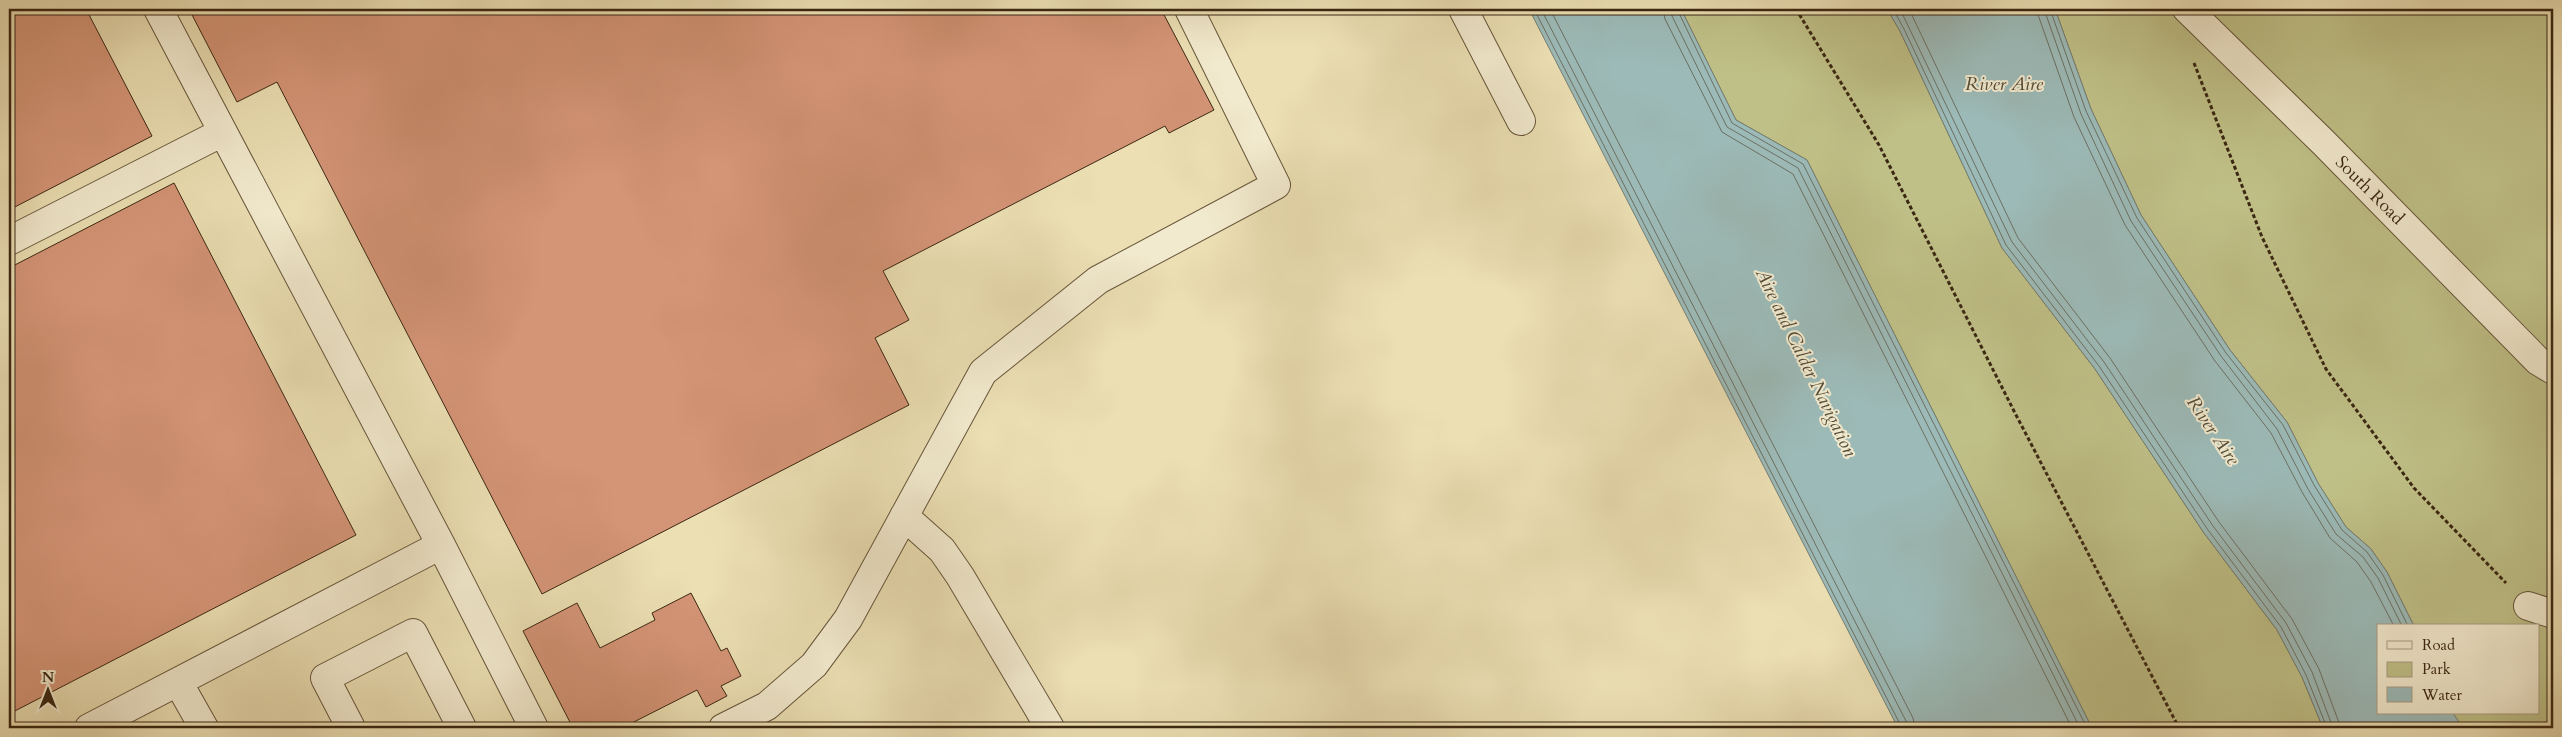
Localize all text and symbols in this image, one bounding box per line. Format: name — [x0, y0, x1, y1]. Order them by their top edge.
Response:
water label: River Aire — [1965, 71, 2044, 97]
street label: South Road — [2329, 150, 2410, 231]
water label: Aire and Calder Navigation — [1749, 263, 1863, 462]
water label: River Aire — [2181, 391, 2246, 471]
legend — [2377, 624, 2540, 714]
text: Road — [2422, 635, 2455, 655]
text: Park — [2422, 659, 2451, 679]
north arrow — [22, 664, 72, 714]
text: N — [42, 668, 54, 687]
text: Water — [2421, 685, 2463, 705]

